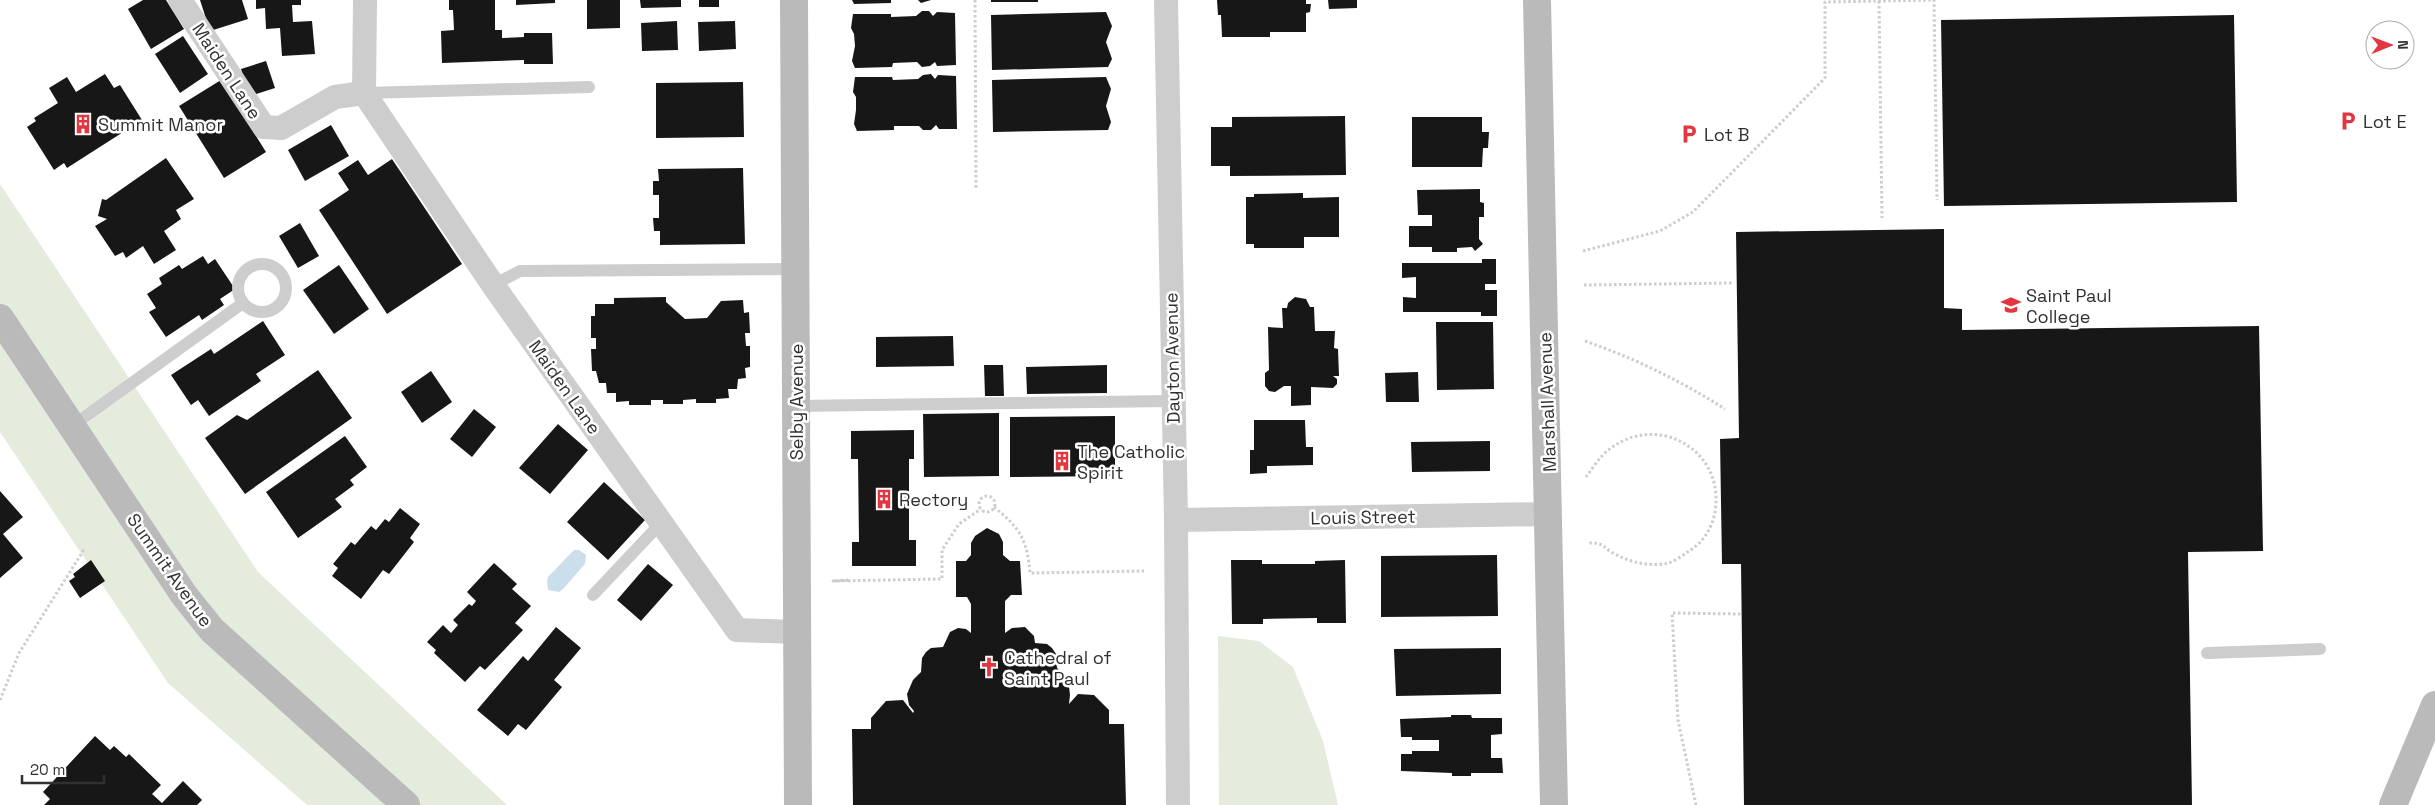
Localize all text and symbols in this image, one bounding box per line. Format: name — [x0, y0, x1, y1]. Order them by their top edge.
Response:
street label: Maiden Lane — [187, 19, 267, 123]
north arrow — [2365, 20, 2415, 70]
text: N — [2394, 40, 2412, 50]
parking icon: Lot E — [2337, 110, 2359, 132]
place label: Lot E — [2363, 110, 2407, 133]
building icon: Summit Manor — [72, 113, 94, 135]
place label: Summit Manor — [98, 113, 223, 136]
parking icon: Lot B — [1678, 123, 1700, 145]
place label: Lot B — [1704, 123, 1749, 146]
place label: Saint Paul College — [2026, 284, 2112, 328]
street label: Dayton Avenue — [1159, 292, 1185, 424]
school or university icon: Saint Paul College — [2000, 294, 2022, 316]
street label: Marshall Avenue — [1533, 332, 1561, 472]
street label: Maiden Lane — [524, 335, 606, 439]
street label: Selby Avenue — [785, 344, 808, 460]
place label: The Catholic Spirit — [1077, 440, 1185, 484]
building icon: The Catholic Spirit — [1051, 450, 1073, 472]
building icon: Rectory — [873, 488, 895, 510]
place label: Rectory — [899, 488, 968, 511]
street label: Louis Street — [1310, 505, 1416, 529]
street label: Summit Avenue — [122, 509, 218, 631]
place label: Cathedral of Saint Paul — [1004, 646, 1112, 690]
church icon: Cathedral of Saint Paul — [978, 656, 1000, 678]
scale bar — [22, 752, 105, 784]
text: 20 m — [30, 760, 65, 779]

